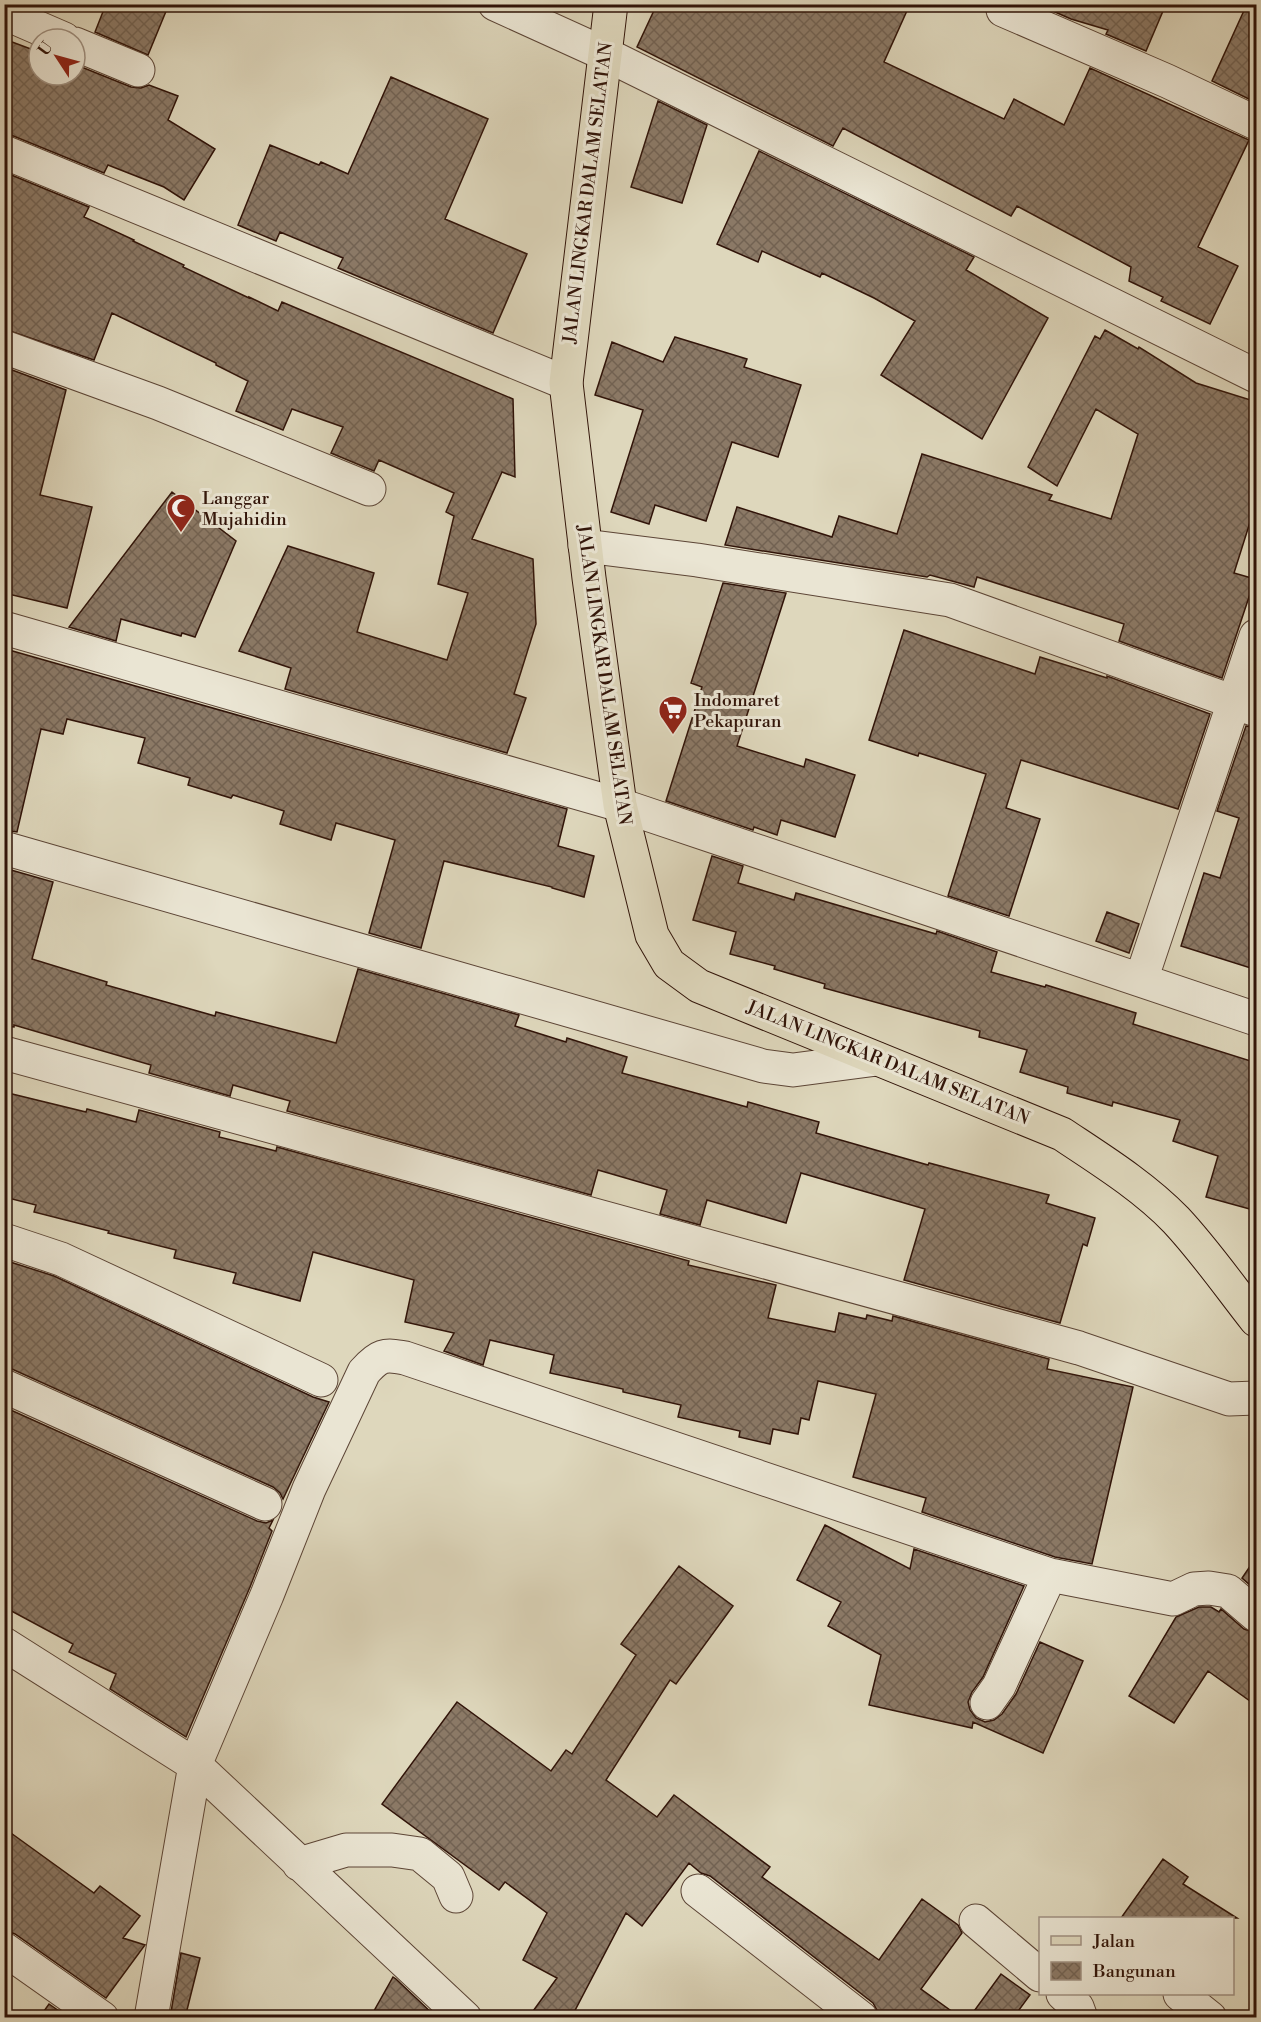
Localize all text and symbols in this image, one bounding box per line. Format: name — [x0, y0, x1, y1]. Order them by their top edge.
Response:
north arrow — [27, 27, 87, 87]
text: U — [34, 37, 58, 60]
street label: JALAN LINGKAR DALAM SELATAN — [558, 41, 618, 346]
place label: Langgar Mujahidin — [202, 487, 287, 531]
mosque icon: Langgar Mujahidin — [165, 492, 197, 534]
street label: JALAN LINGKAR DALAM SELATAN — [571, 522, 637, 827]
place label: Indomaret Pekapuran — [694, 689, 782, 733]
supermarket icon: Indomaret Pekapuran — [657, 694, 689, 736]
street label: JALAN LINGKAR DALAM SELATAN — [742, 995, 1033, 1131]
legend — [1039, 1917, 1234, 1995]
text: Jalan — [1092, 1930, 1135, 1953]
text: Bangunan — [1092, 1960, 1176, 1983]

